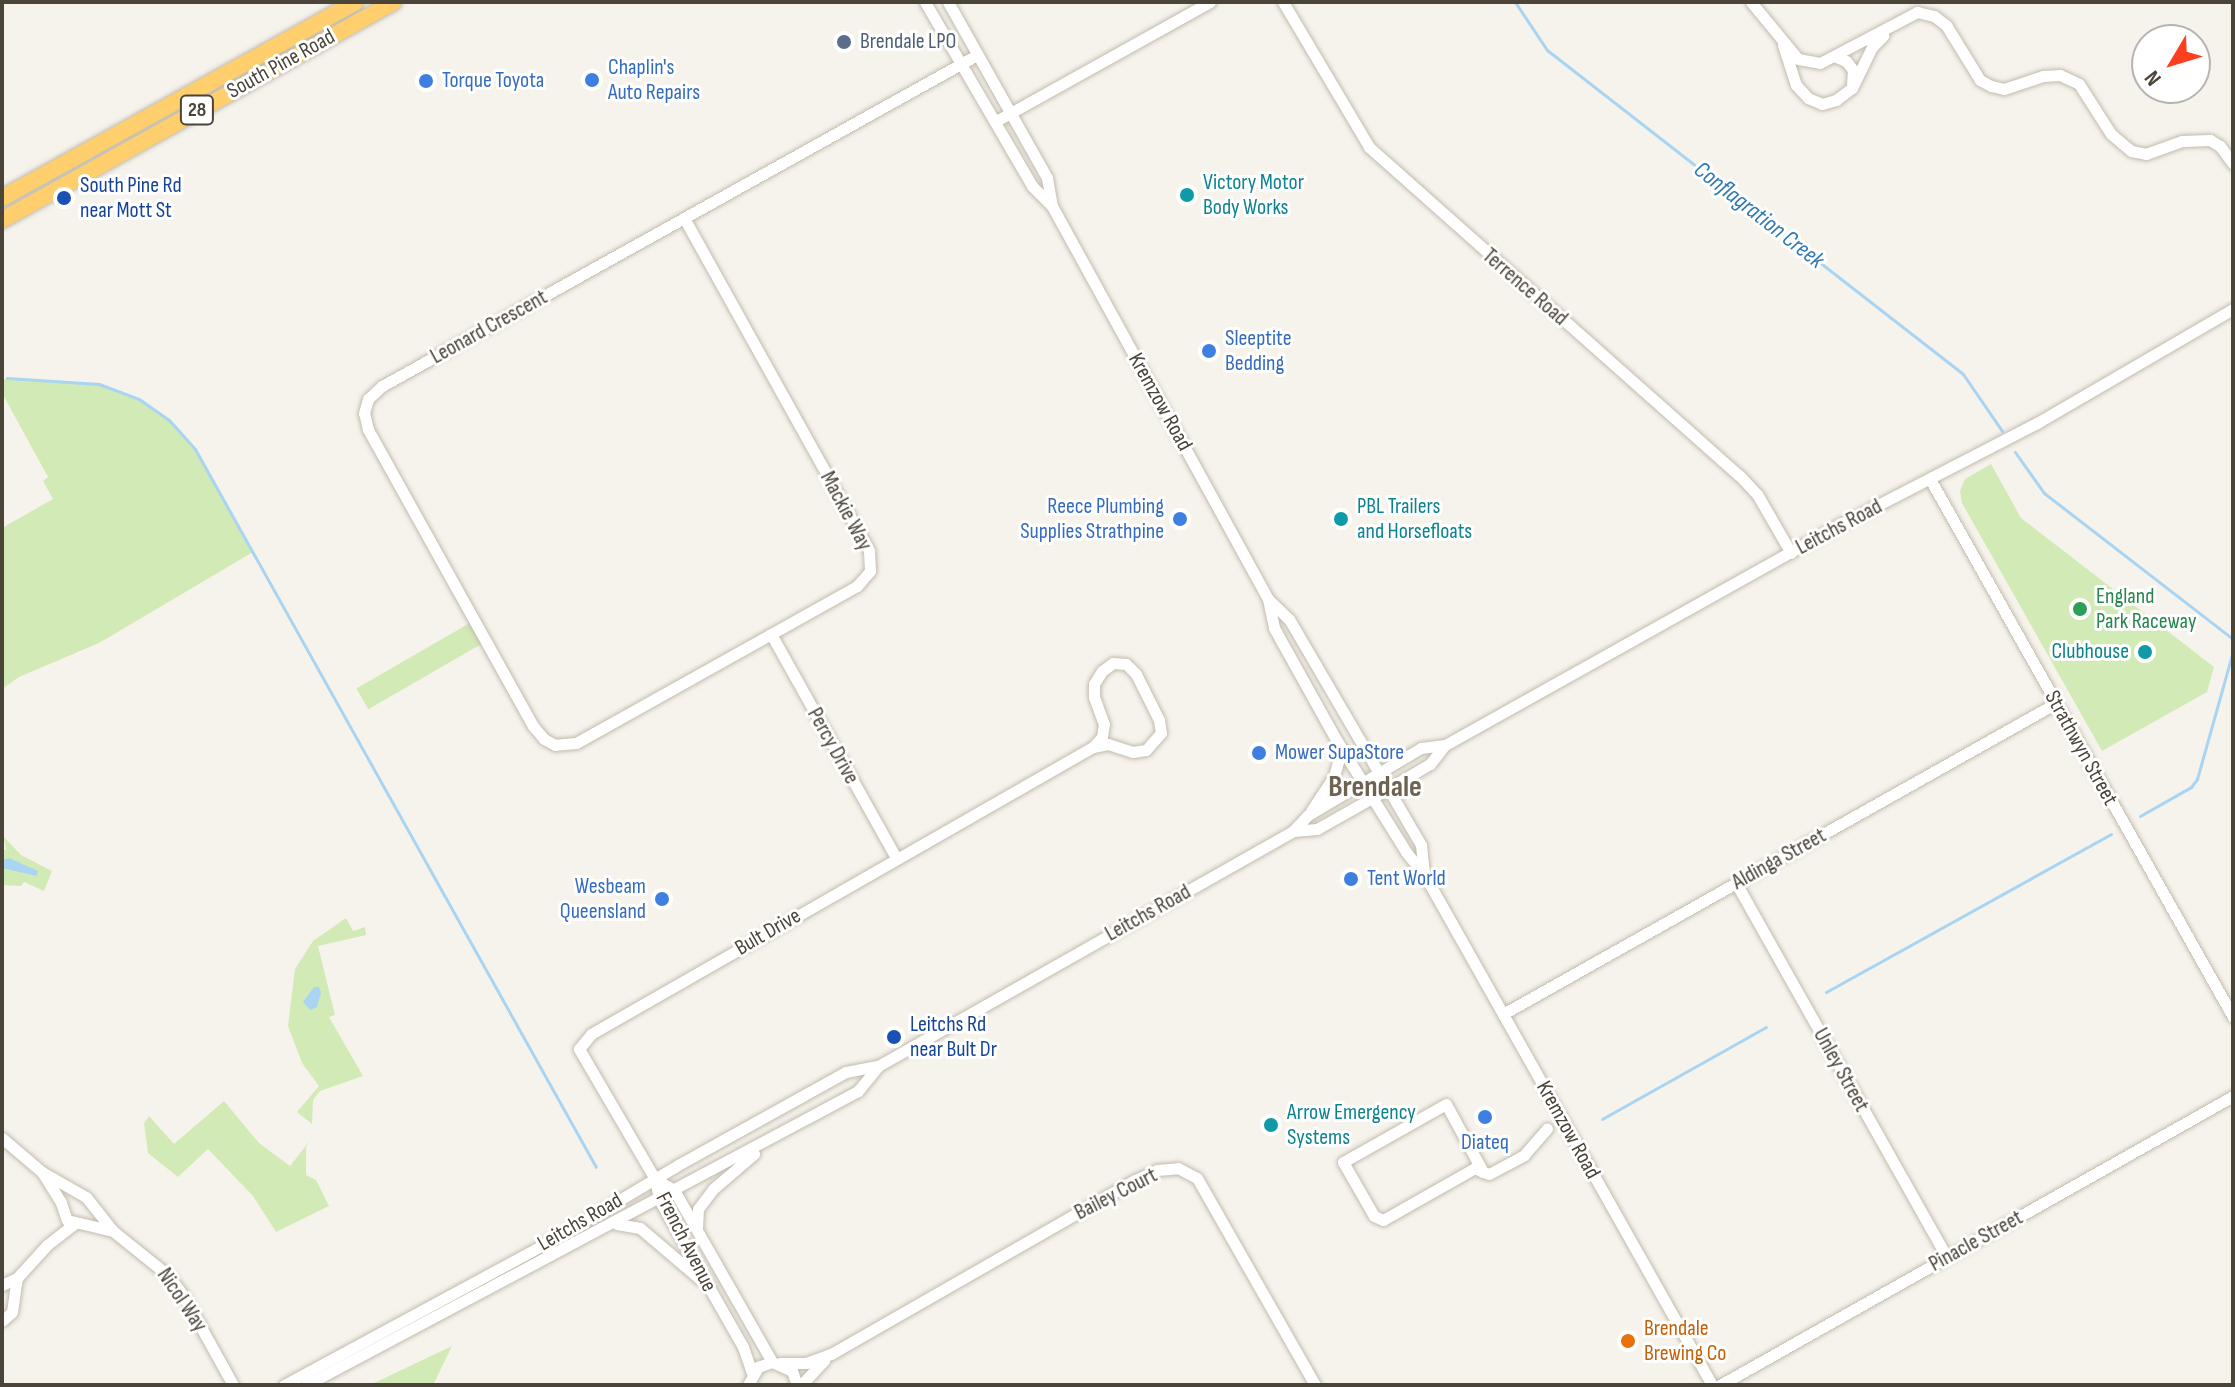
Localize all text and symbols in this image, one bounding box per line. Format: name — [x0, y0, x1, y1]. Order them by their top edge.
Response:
street label: South Pine Road — [222, 24, 340, 104]
north arrow — [2131, 24, 2211, 104]
place label: Brendale LPO — [860, 29, 956, 55]
marker: Brendale LPO — [835, 33, 853, 51]
place label: Chaplin's Auto Repairs — [608, 54, 700, 106]
text: N — [2139, 65, 2168, 91]
place label: Torque Toyota — [442, 68, 544, 94]
marker: Chaplin's Auto Repairs — [583, 71, 601, 89]
marker: Torque Toyota — [417, 72, 435, 90]
road number: 28 — [179, 94, 215, 126]
water label: Conflagration Creek — [1688, 155, 1830, 275]
place label: Victory Motor Body Works — [1203, 169, 1304, 220]
place label: South Pine Rd near Mott St — [80, 172, 182, 224]
marker: Victory Motor Body Works — [1178, 186, 1196, 204]
marker: South Pine Rd near Mott St — [55, 189, 73, 207]
street label: Terrence Road — [1477, 243, 1573, 331]
street label: Leonard Crescent — [426, 284, 552, 370]
place label: Sleeptite Bedding — [1225, 325, 1291, 376]
marker: Sleeptite Bedding — [1200, 342, 1218, 360]
street label: Kremzow Road — [1122, 348, 1198, 456]
street label: Mackie Way — [814, 467, 878, 555]
place label: Reece Plumbing Supplies Strathpine — [1020, 493, 1164, 544]
place label: PBL Trailers and Horsefloats — [1357, 493, 1472, 544]
street label: Leitchs Road — [1791, 493, 1887, 561]
marker: Reece Plumbing Supplies Strathpine — [1171, 510, 1189, 528]
marker: PBL Trailers and Horsefloats — [1332, 510, 1350, 528]
place label: England Park Raceway — [2096, 583, 2196, 634]
marker: England Park Raceway — [2071, 600, 2089, 618]
place label: Clubhouse — [2051, 639, 2129, 665]
marker: Clubhouse — [2136, 643, 2154, 661]
street label: Strathwyn Street — [2039, 686, 2123, 810]
street label: Percy Drive — [801, 703, 865, 789]
place label: Mower SupaStore — [1275, 740, 1404, 766]
marker: Mower SupaStore — [1250, 744, 1268, 762]
district label: Brendale — [1328, 769, 1422, 805]
street label: Aldinga Street — [1727, 822, 1831, 896]
place label: Tent World — [1367, 866, 1446, 892]
marker: Tent World — [1342, 870, 1360, 888]
place label: Wesbeam Queensland — [560, 873, 646, 924]
street label: Leitchs Road — [1101, 879, 1195, 947]
marker: Wesbeam Queensland — [653, 890, 671, 908]
street label: Bult Drive — [730, 903, 806, 961]
place label: Leitchs Rd near Bult Dr — [910, 1011, 997, 1062]
street label: Unley Street — [1807, 1024, 1875, 1116]
marker: Leitchs Rd near Bult Dr — [885, 1028, 903, 1046]
street label: Kremzow Road — [1530, 1076, 1606, 1184]
place label: Arrow Emergency Systems — [1287, 1099, 1416, 1150]
marker: Diateq — [1476, 1108, 1494, 1126]
marker: Arrow Emergency Systems — [1262, 1116, 1280, 1134]
place label: Diateq — [1461, 1130, 1509, 1156]
street label: Bailey Court — [1070, 1162, 1162, 1226]
street label: Leitchs Road — [533, 1187, 627, 1257]
street label: French Avenue — [650, 1188, 722, 1296]
street label: Pinacle Street — [1925, 1205, 2027, 1277]
street label: Nicol Way — [151, 1263, 213, 1337]
place label: Brendale Brewing Co — [1644, 1315, 1726, 1366]
marker: Brendale Brewing Co — [1619, 1332, 1637, 1350]

